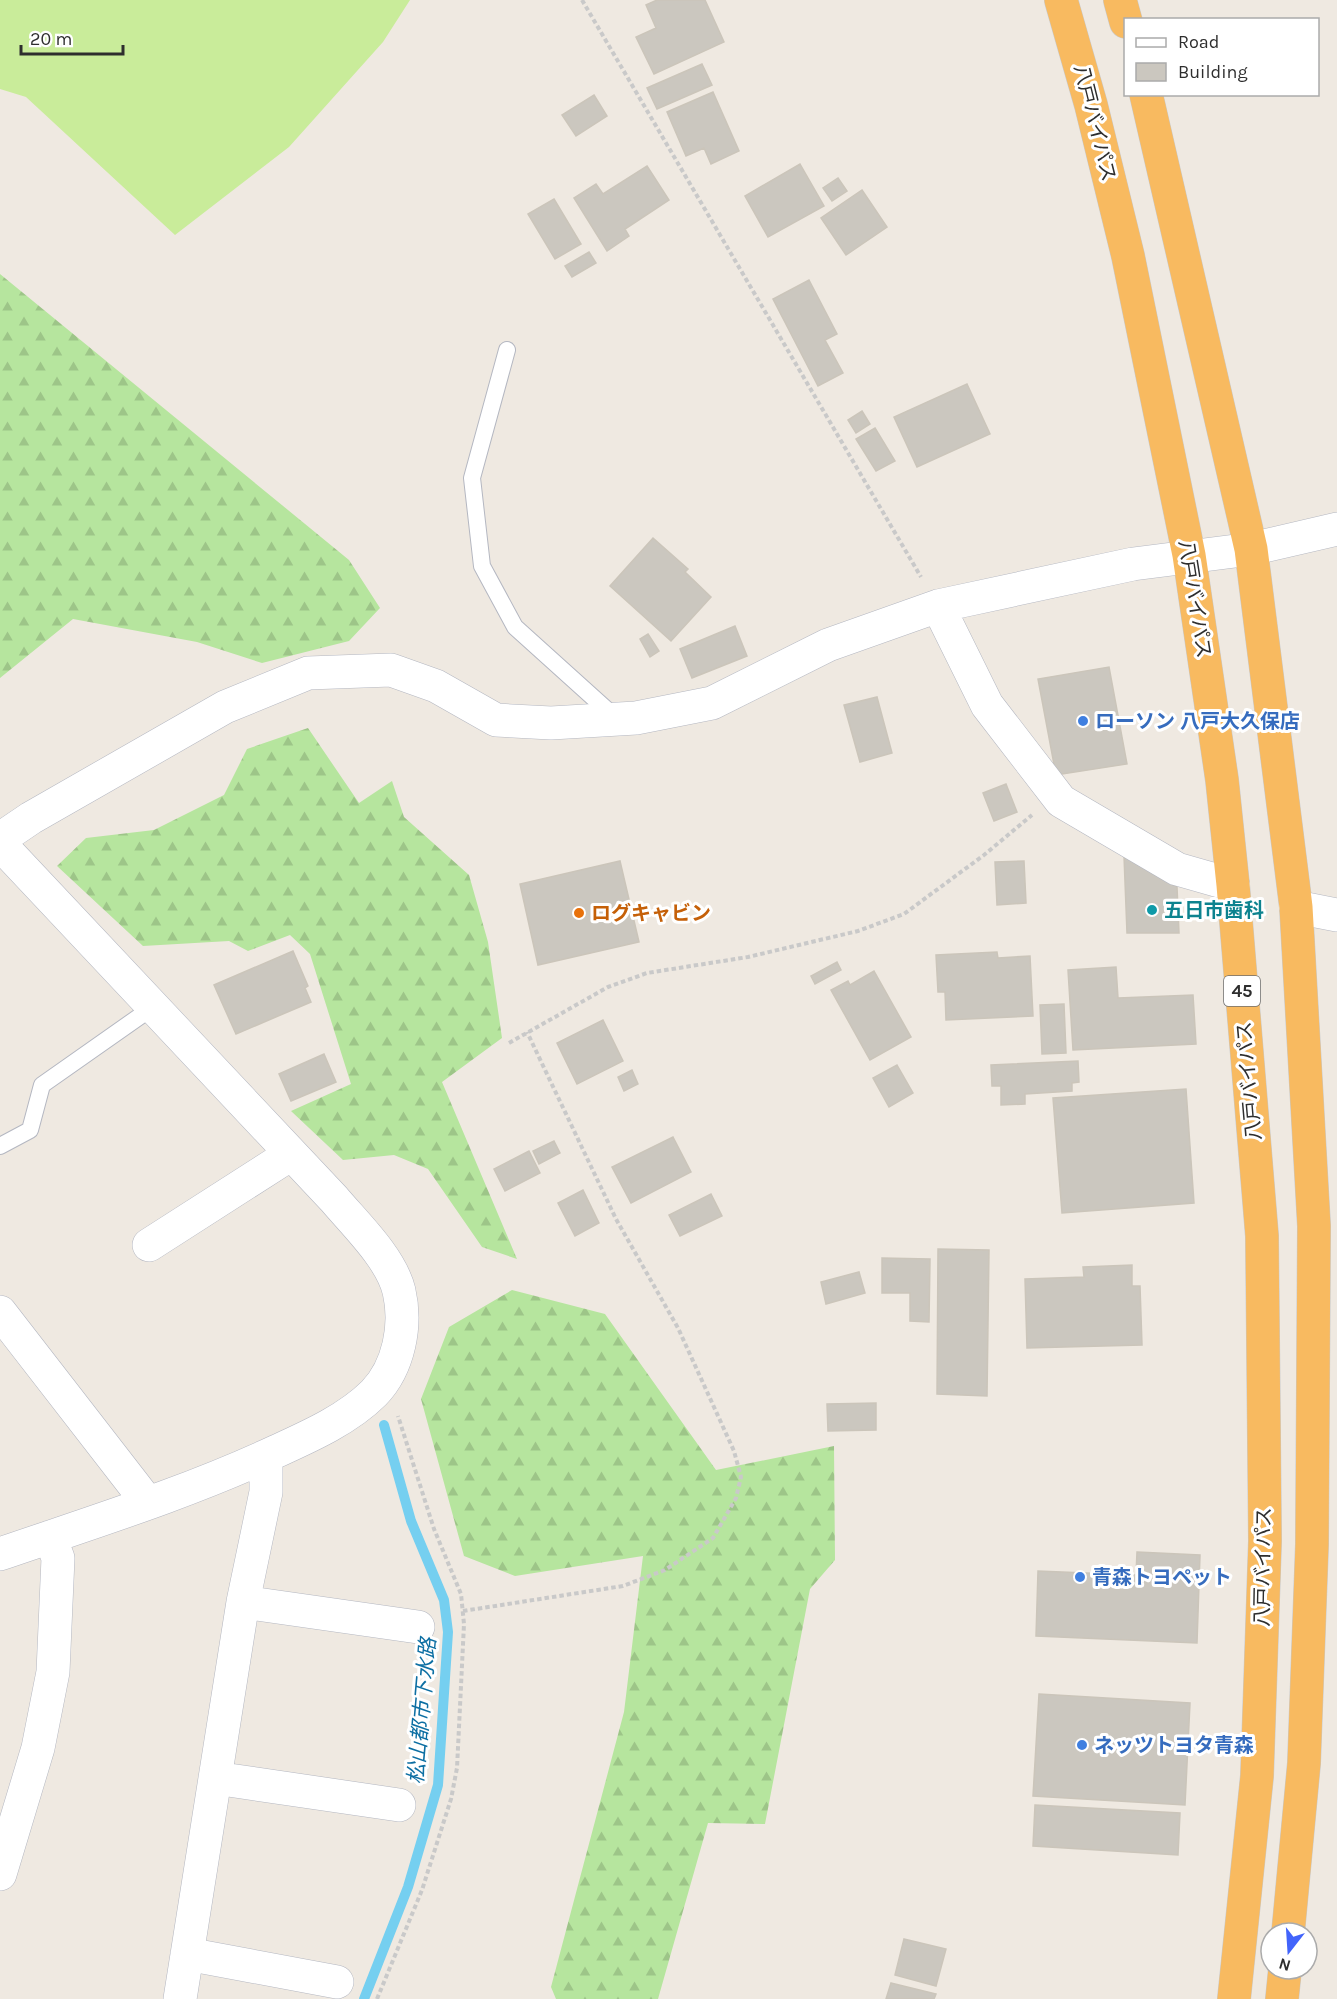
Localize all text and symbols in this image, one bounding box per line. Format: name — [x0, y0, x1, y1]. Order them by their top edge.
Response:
scale bar — [21, 18, 123, 56]
legend — [1124, 18, 1319, 96]
text: 20 m — [30, 28, 72, 50]
text: Road — [1178, 31, 1219, 53]
text: Building — [1178, 61, 1248, 83]
street label: 八戸バイパス — [1069, 62, 1121, 184]
street label: 八戸バイパス — [1174, 538, 1216, 660]
place label: ローソン 八戸大久保店 — [1095, 710, 1300, 733]
marker: ローソン 八戸大久保店 — [1076, 714, 1090, 728]
place label: 五日市歯科 — [1164, 899, 1264, 922]
place label: ログキャビン — [591, 902, 711, 925]
marker: 五日市歯科 — [1145, 903, 1159, 917]
marker: ログキャビン — [572, 906, 586, 920]
road number: 45 — [1224, 976, 1260, 1006]
street label: 八戸バイパス — [1232, 1020, 1266, 1142]
street label: 八戸バイパス — [1250, 1507, 1276, 1627]
place label: 青森トヨペット — [1092, 1566, 1232, 1589]
marker: 青森トヨペット — [1073, 1570, 1087, 1584]
water label: 松山都市下水路 — [404, 1635, 441, 1785]
place label: ネッツトヨタ青森 — [1094, 1734, 1254, 1757]
marker: ネッツトヨタ青森 — [1075, 1738, 1089, 1752]
north arrow — [1259, 1921, 1319, 1981]
text: N — [1276, 1954, 1293, 1976]

